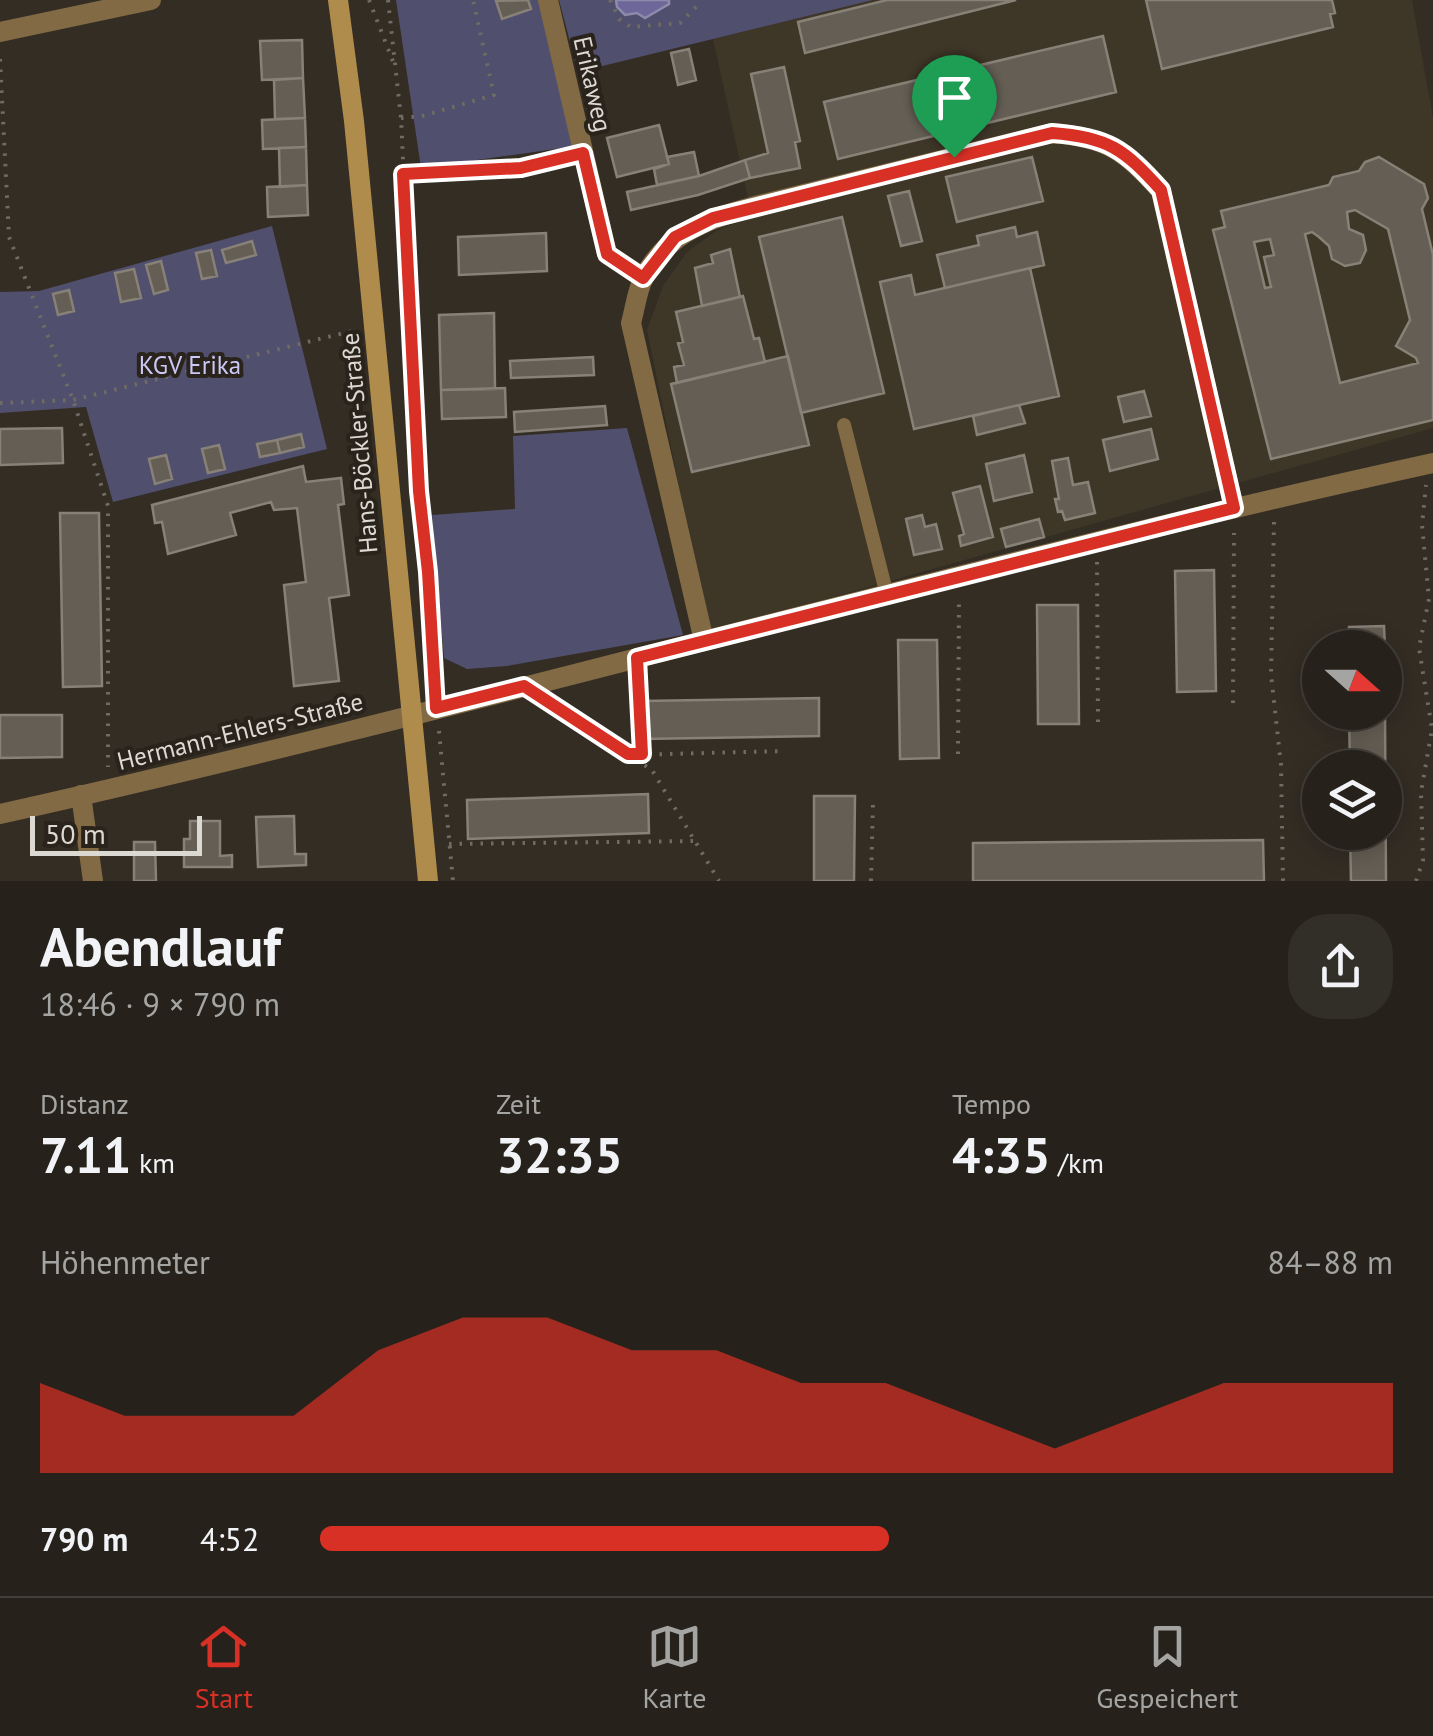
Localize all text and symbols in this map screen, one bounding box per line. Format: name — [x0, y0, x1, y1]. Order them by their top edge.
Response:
street label: Erikaweg — [567, 33, 619, 135]
pin — [912, 55, 997, 158]
icon: arrive — [927, 70, 982, 125]
street label: Hans-Böckler-Straße — [333, 331, 385, 555]
park label: KGV Erika — [139, 349, 241, 381]
north arrow — [1302, 630, 1402, 730]
map controls — [1302, 630, 1402, 850]
street label: Hermann-Ehlers-Straße — [114, 685, 366, 777]
button: layers — [1302, 750, 1402, 850]
scale bar — [30, 811, 202, 856]
text: 50 m — [45, 815, 106, 852]
text: Abendlauf — [40, 910, 281, 981]
button: share — [1288, 914, 1393, 1019]
text: 18:46 · 9 × 790 m — [40, 983, 280, 1025]
text: Distanz — [40, 1085, 129, 1122]
text: Zeit — [496, 1085, 541, 1122]
text: Tempo — [952, 1085, 1031, 1122]
text: 7.11 — [40, 1122, 131, 1187]
text: 32:35 — [496, 1122, 623, 1187]
text: 4:35 — [952, 1122, 1051, 1187]
text: km — [131, 1144, 175, 1181]
text: /km — [1051, 1144, 1104, 1181]
text: Höhenmeter — [40, 1241, 210, 1283]
text: 84–88 m — [1268, 1241, 1393, 1283]
text: 790 m — [40, 1518, 128, 1560]
text: 4:52 — [200, 1518, 259, 1560]
tab: Start — [195, 1619, 253, 1716]
tab: Karte — [643, 1619, 707, 1716]
tab: Gespeichert — [1096, 1619, 1238, 1716]

